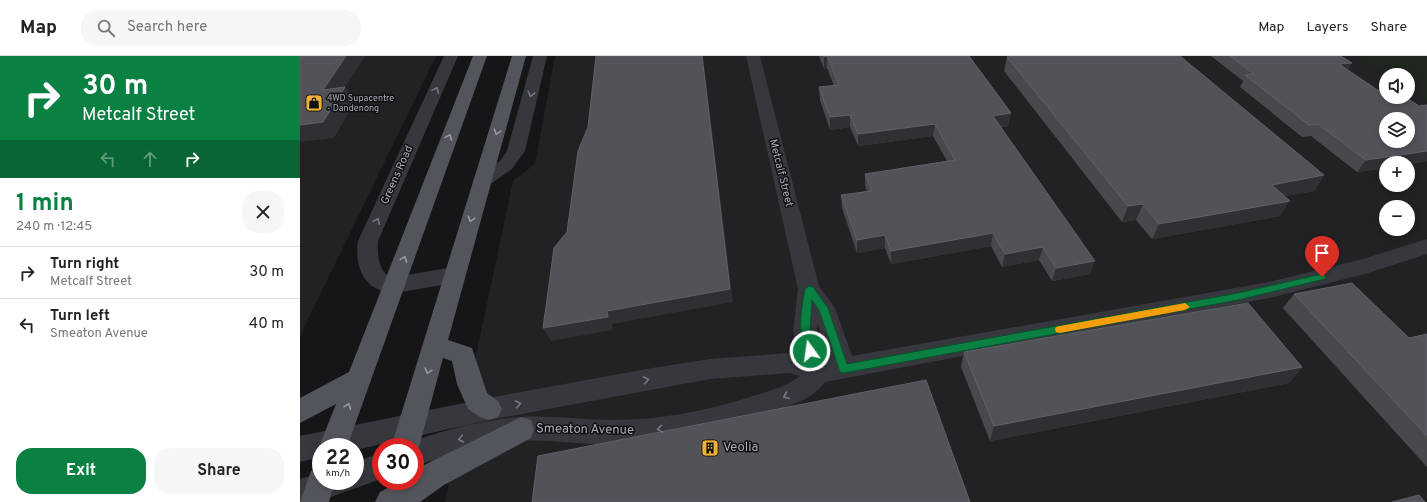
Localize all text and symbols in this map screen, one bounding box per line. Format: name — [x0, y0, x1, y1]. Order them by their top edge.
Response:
search box — [81, 10, 361, 46]
text: Map — [20, 16, 57, 40]
icon: search — [95, 17, 117, 39]
text: Search here — [127, 18, 207, 37]
text: Map — [1258, 19, 1284, 36]
text: Layers — [1306, 19, 1348, 36]
text: Share — [1370, 19, 1407, 36]
map controls — [1379, 68, 1415, 236]
button: sound — [1379, 68, 1415, 104]
text: 30 m — [82, 69, 148, 105]
icon: right — [16, 72, 68, 124]
one-way arrow — [431, 86, 439, 94]
one-way arrow — [527, 91, 535, 97]
shop icon: 4WD Supacentre - Dandenong — [304, 93, 324, 113]
place label: 4WD Supacentre - Dandenong — [327, 93, 394, 114]
text: Metcalf Street — [82, 104, 195, 127]
button: layers — [1379, 112, 1415, 148]
one-way arrow — [493, 129, 502, 136]
one-way arrow — [445, 133, 453, 140]
street label: Metcalf Street — [766, 138, 796, 208]
street label: Greens Road — [378, 143, 416, 207]
icon: left — [97, 148, 119, 170]
icon: ahead — [139, 148, 161, 170]
icon: right — [181, 148, 203, 170]
button: + — [1379, 156, 1415, 192]
text: 1 min — [16, 189, 74, 219]
button: close — [242, 191, 284, 233]
button: − — [1379, 200, 1415, 236]
one-way arrow — [467, 215, 476, 222]
one-way arrow — [372, 218, 380, 225]
text: 240 m · 12:45 — [16, 219, 92, 235]
pin — [1305, 236, 1339, 277]
icon: arrive — [1311, 242, 1333, 264]
text: Turn right — [50, 255, 119, 274]
one-way arrow — [400, 255, 408, 262]
icon: right — [16, 262, 38, 284]
text: 30 m — [249, 263, 284, 282]
text: Metcalf Street — [50, 274, 132, 290]
text: Turn left — [50, 307, 110, 326]
icon: left — [16, 314, 38, 336]
text: 40 m — [249, 315, 284, 334]
text: Smeaton Avenue — [50, 326, 148, 342]
position arrow — [789, 330, 831, 372]
one-way arrow — [424, 367, 433, 374]
one-way arrow — [643, 376, 649, 384]
one-way arrow — [782, 391, 789, 399]
one-way arrow — [515, 400, 522, 408]
one-way arrow — [344, 403, 352, 410]
street label: Smeaton Avenue — [536, 421, 634, 439]
one-way arrow — [657, 424, 663, 433]
one-way arrow — [458, 434, 465, 443]
speed limit sign: 30 — [372, 438, 424, 490]
building icon: Veolia — [700, 438, 720, 458]
place label: Veolia — [723, 440, 758, 456]
text: 22 — [326, 446, 350, 472]
button: Exit — [16, 448, 146, 494]
button: Share — [154, 448, 284, 494]
text: km/h — [326, 467, 350, 480]

